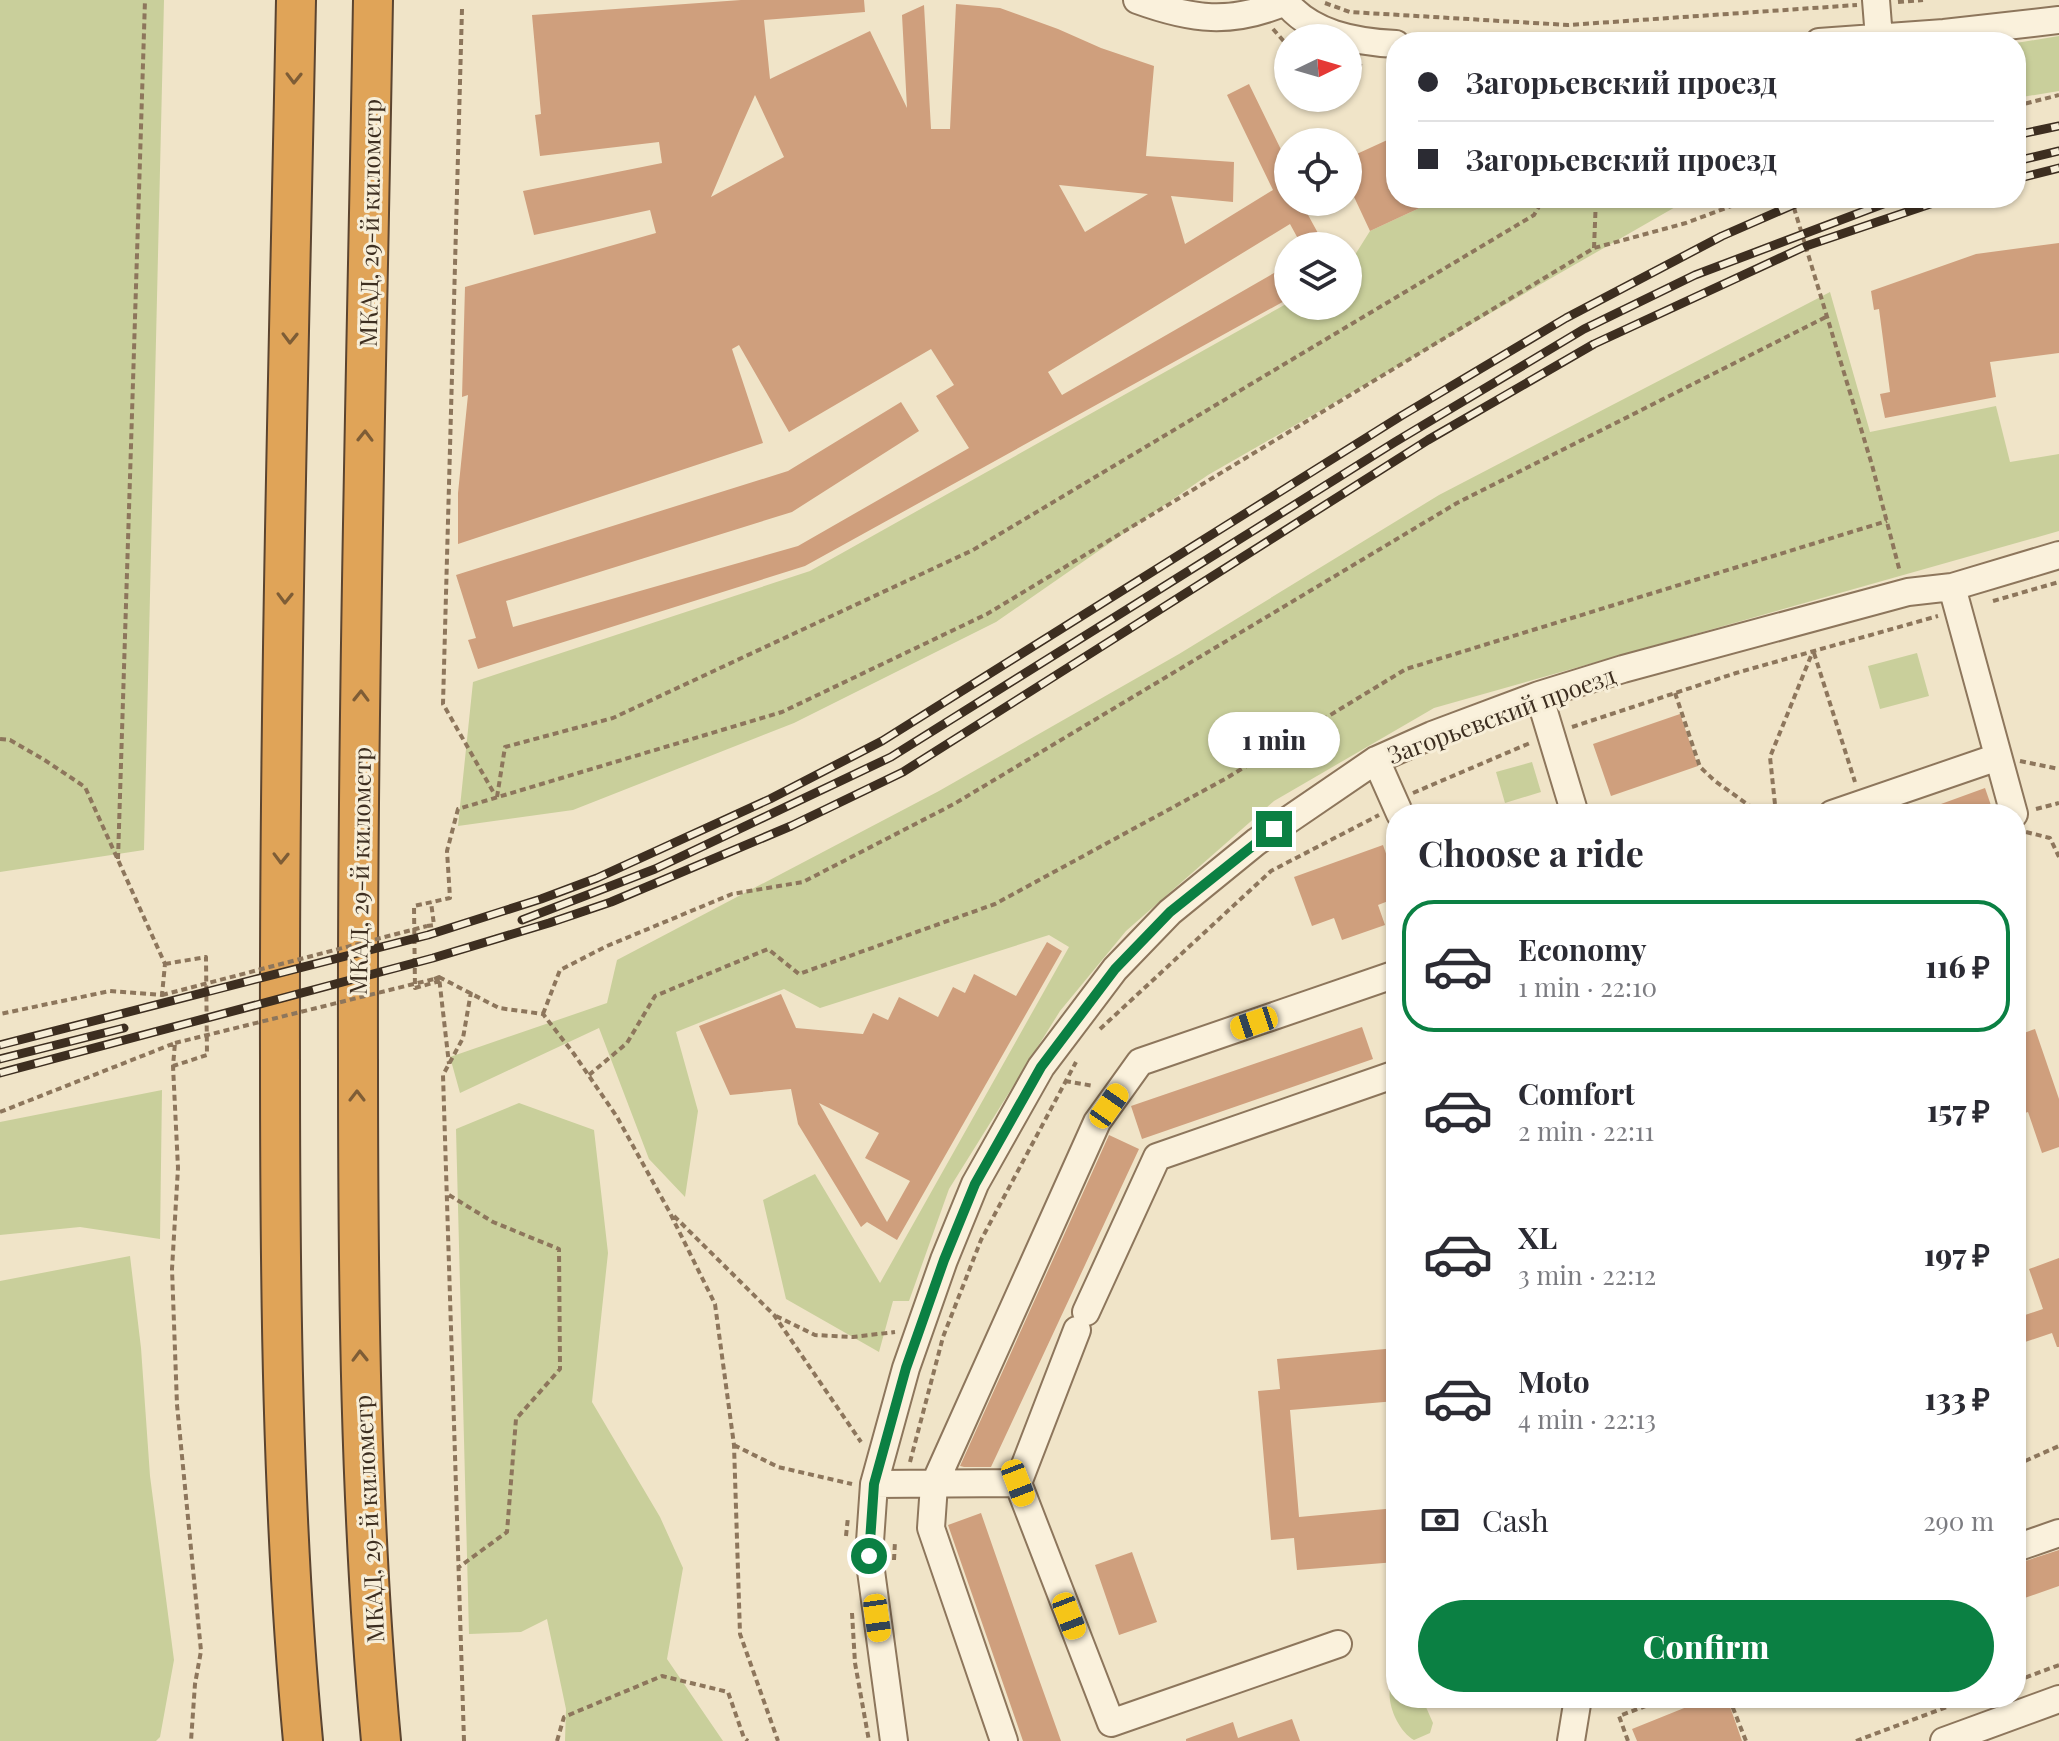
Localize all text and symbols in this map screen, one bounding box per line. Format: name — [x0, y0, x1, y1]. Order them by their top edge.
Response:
north arrow — [1274, 24, 1362, 112]
map controls — [1274, 24, 1362, 320]
text: Загорьевский проезд — [1466, 62, 1777, 102]
one-way arrow — [285, 72, 303, 85]
street label: МКАД, 29-й километр — [351, 99, 387, 347]
button: locate — [1274, 128, 1362, 216]
text: Загорьевский проезд — [1466, 139, 1777, 179]
button: layers — [1274, 232, 1362, 320]
one-way arrow — [281, 332, 298, 345]
one-way arrow — [357, 429, 374, 442]
one-way arrow — [276, 592, 294, 605]
street label: Загорьевский проезд — [1383, 658, 1620, 770]
one-way arrow — [352, 689, 369, 702]
callout: 1 min — [1208, 713, 1340, 769]
text: 1 min — [1242, 722, 1306, 757]
street label: МКАД, 29-й километр — [341, 747, 377, 995]
route end — [1256, 811, 1292, 847]
text: Choose a ride — [1418, 828, 1644, 876]
one-way arrow — [272, 852, 289, 865]
text: Economy — [1518, 929, 1647, 969]
icon: car — [1422, 930, 1494, 1002]
text: 116 ₽ — [1925, 946, 1990, 986]
text: 1 min · 22:10 — [1518, 969, 1657, 1004]
car — [1227, 1004, 1281, 1042]
text: Comfort — [1518, 1073, 1635, 1113]
icon: car — [1422, 1074, 1494, 1146]
car — [1085, 1079, 1133, 1133]
one-way arrow — [348, 1089, 366, 1102]
text: 157 ₽ — [1927, 1090, 1990, 1130]
text: 2 min · 22:11 — [1518, 1113, 1654, 1148]
text: XL — [1518, 1217, 1557, 1257]
icon: car — [1422, 1218, 1494, 1290]
text: 197 ₽ — [1924, 1234, 1990, 1274]
text: 3 min · 22:12 — [1518, 1257, 1656, 1292]
one-way arrow — [352, 1349, 369, 1362]
text: Moto — [1518, 1361, 1590, 1401]
icon: car — [1422, 1362, 1494, 1434]
text: 133 ₽ — [1924, 1378, 1990, 1418]
street label: МКАД, 29-й километр — [346, 1394, 390, 1644]
text: 4 min · 22:13 — [1518, 1401, 1656, 1436]
car — [998, 1456, 1038, 1510]
icon: cash — [1418, 1498, 1462, 1542]
text: Cash — [1482, 1500, 1549, 1540]
text: 290 m — [1923, 1503, 1994, 1538]
route start — [851, 1538, 887, 1574]
car — [1049, 1589, 1089, 1643]
car — [862, 1593, 892, 1643]
button: Confirm — [1418, 1600, 1994, 1692]

